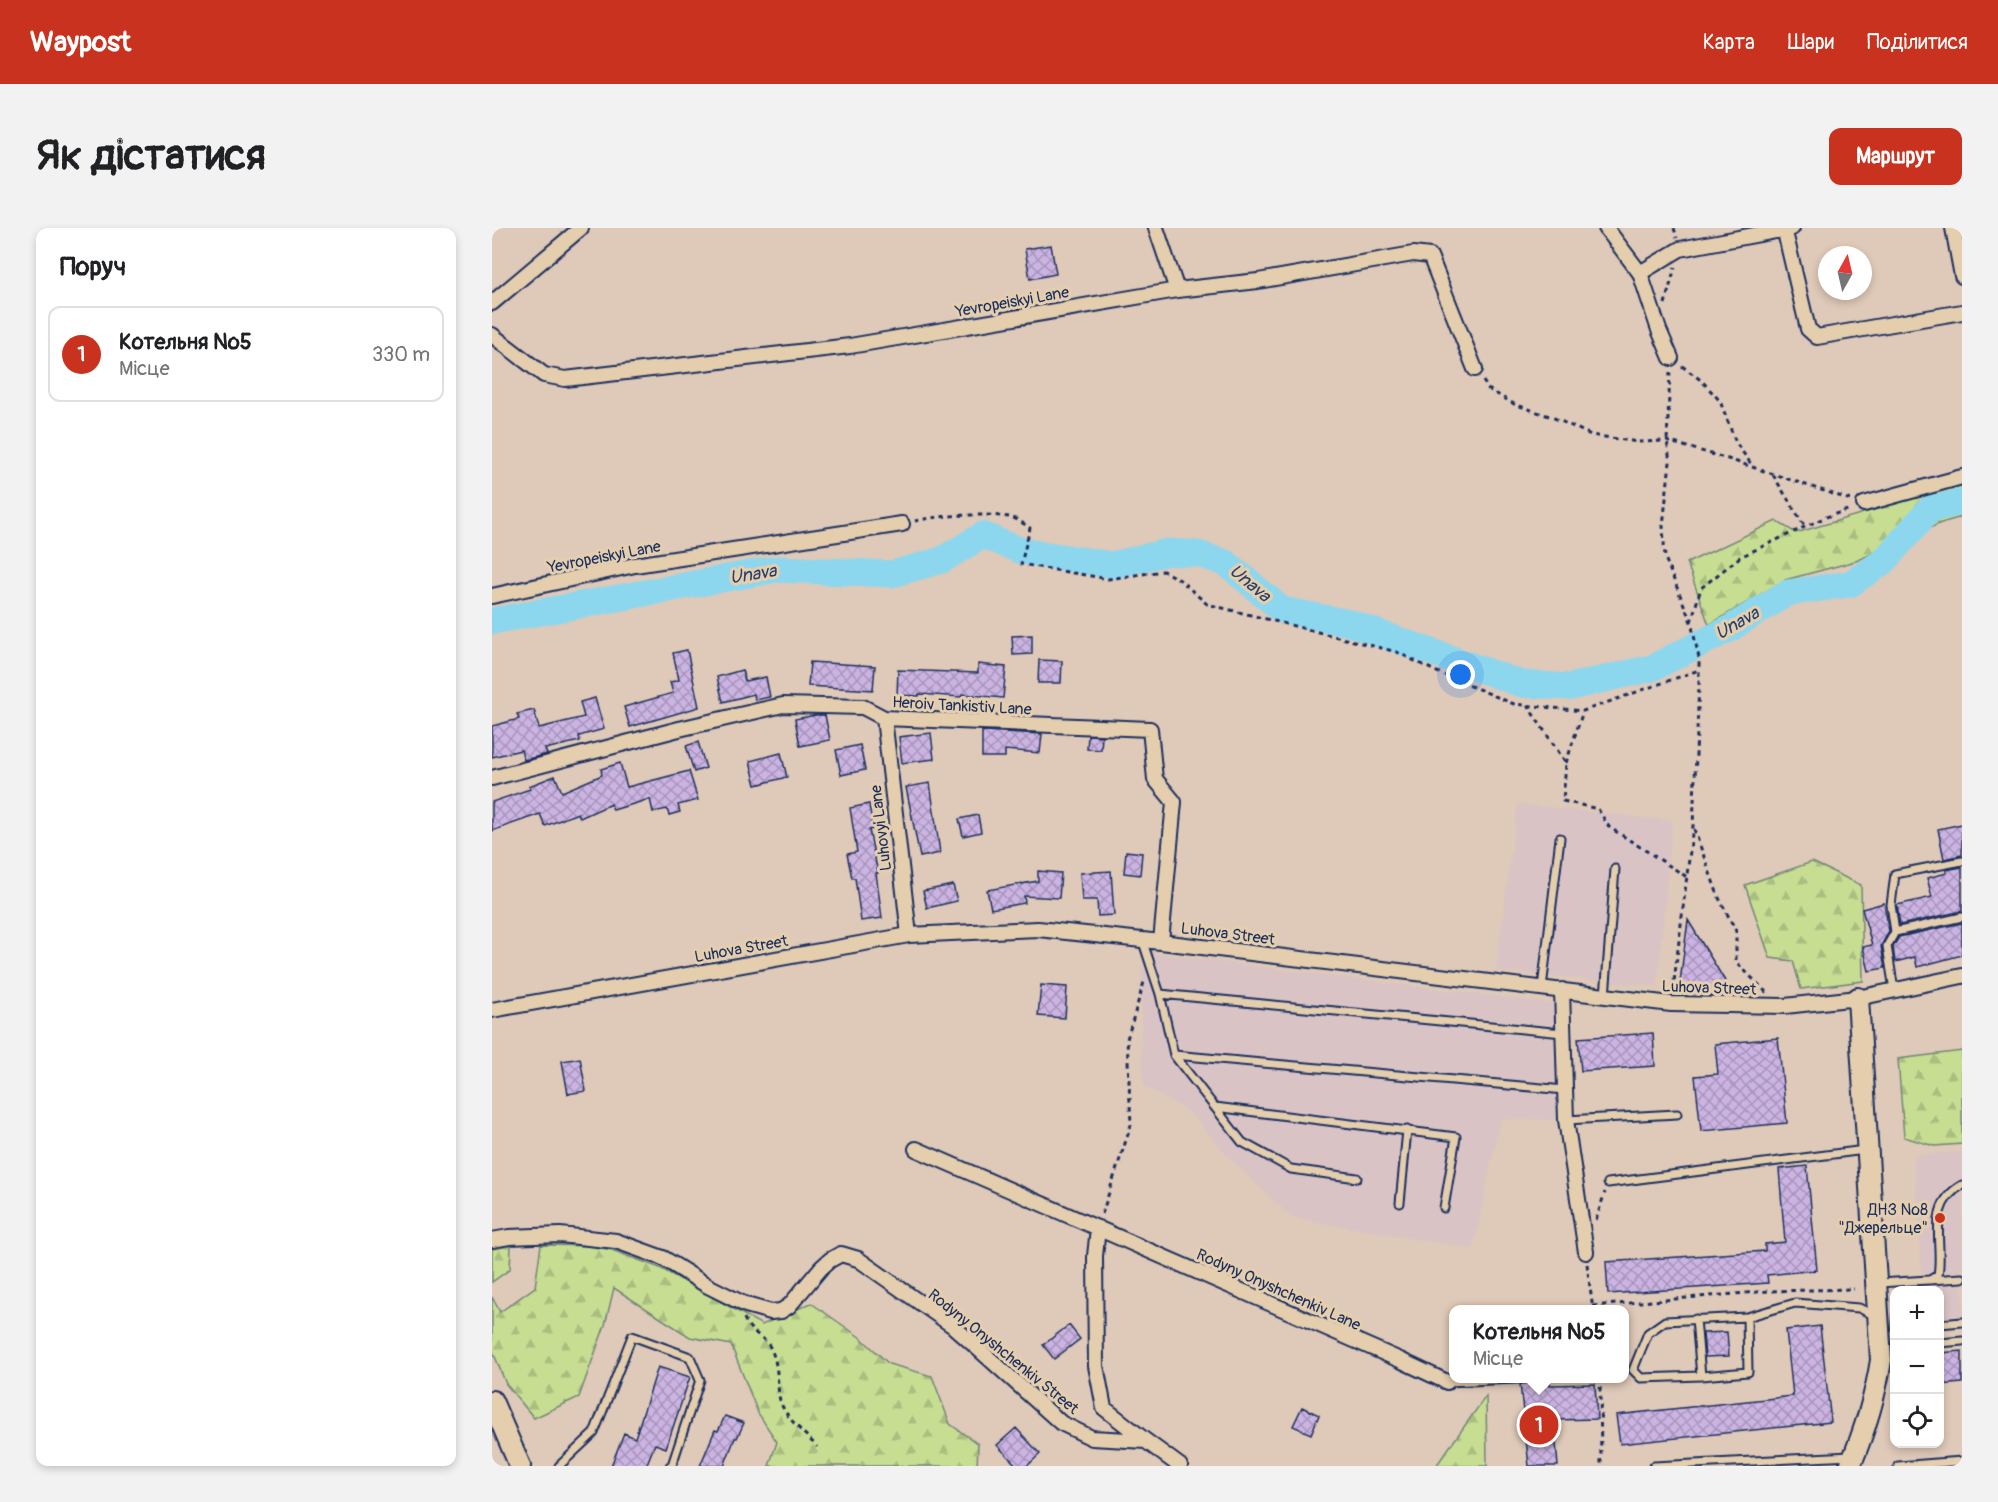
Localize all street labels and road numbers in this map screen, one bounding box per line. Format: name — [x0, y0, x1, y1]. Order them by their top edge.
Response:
street label: Yevropeiskyi Lane — [953, 282, 1071, 322]
street label: Yevropeiskyi Lane — [545, 536, 663, 578]
street label: Heroiv Tankistiv Lane — [892, 692, 1032, 720]
street label: Luhovyi Lane — [866, 784, 896, 872]
street label: Luhova Street — [1180, 918, 1277, 950]
street label: Luhova Street — [693, 931, 790, 967]
street label: Luhova Street — [1661, 976, 1757, 1000]
street label: Rodyny Onyshchenkiv Lane — [1193, 1245, 1364, 1335]
street label: Rodyny Onyshchenkiv Street — [924, 1285, 1083, 1419]

